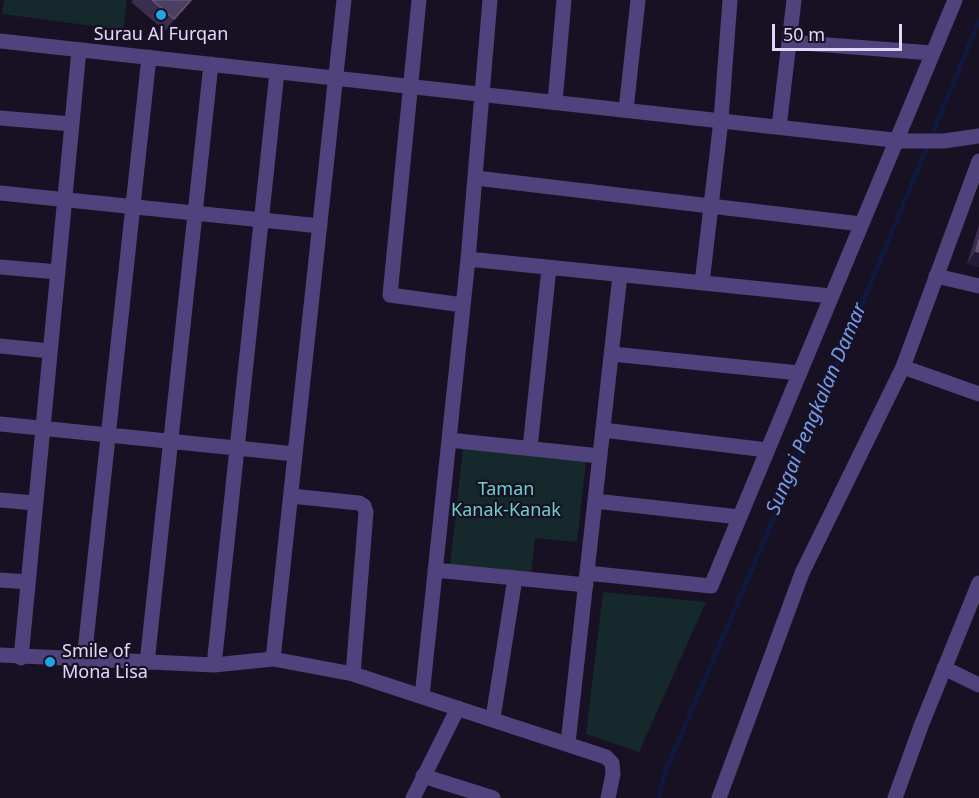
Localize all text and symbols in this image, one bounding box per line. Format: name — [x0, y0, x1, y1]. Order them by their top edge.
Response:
marker: Surau Al Furqan — [154, 8, 168, 22]
scale bar — [775, 12, 906, 50]
text: 50 m — [783, 22, 825, 46]
place label: Surau Al Furqan — [94, 24, 228, 46]
water label: Sungai Pengkalan Damar — [762, 300, 872, 518]
park label: Taman Kanak-Kanak — [451, 479, 561, 522]
place label: Smile of Mona Lisa — [62, 641, 148, 684]
marker: Smile of Mona Lisa — [43, 655, 57, 669]

